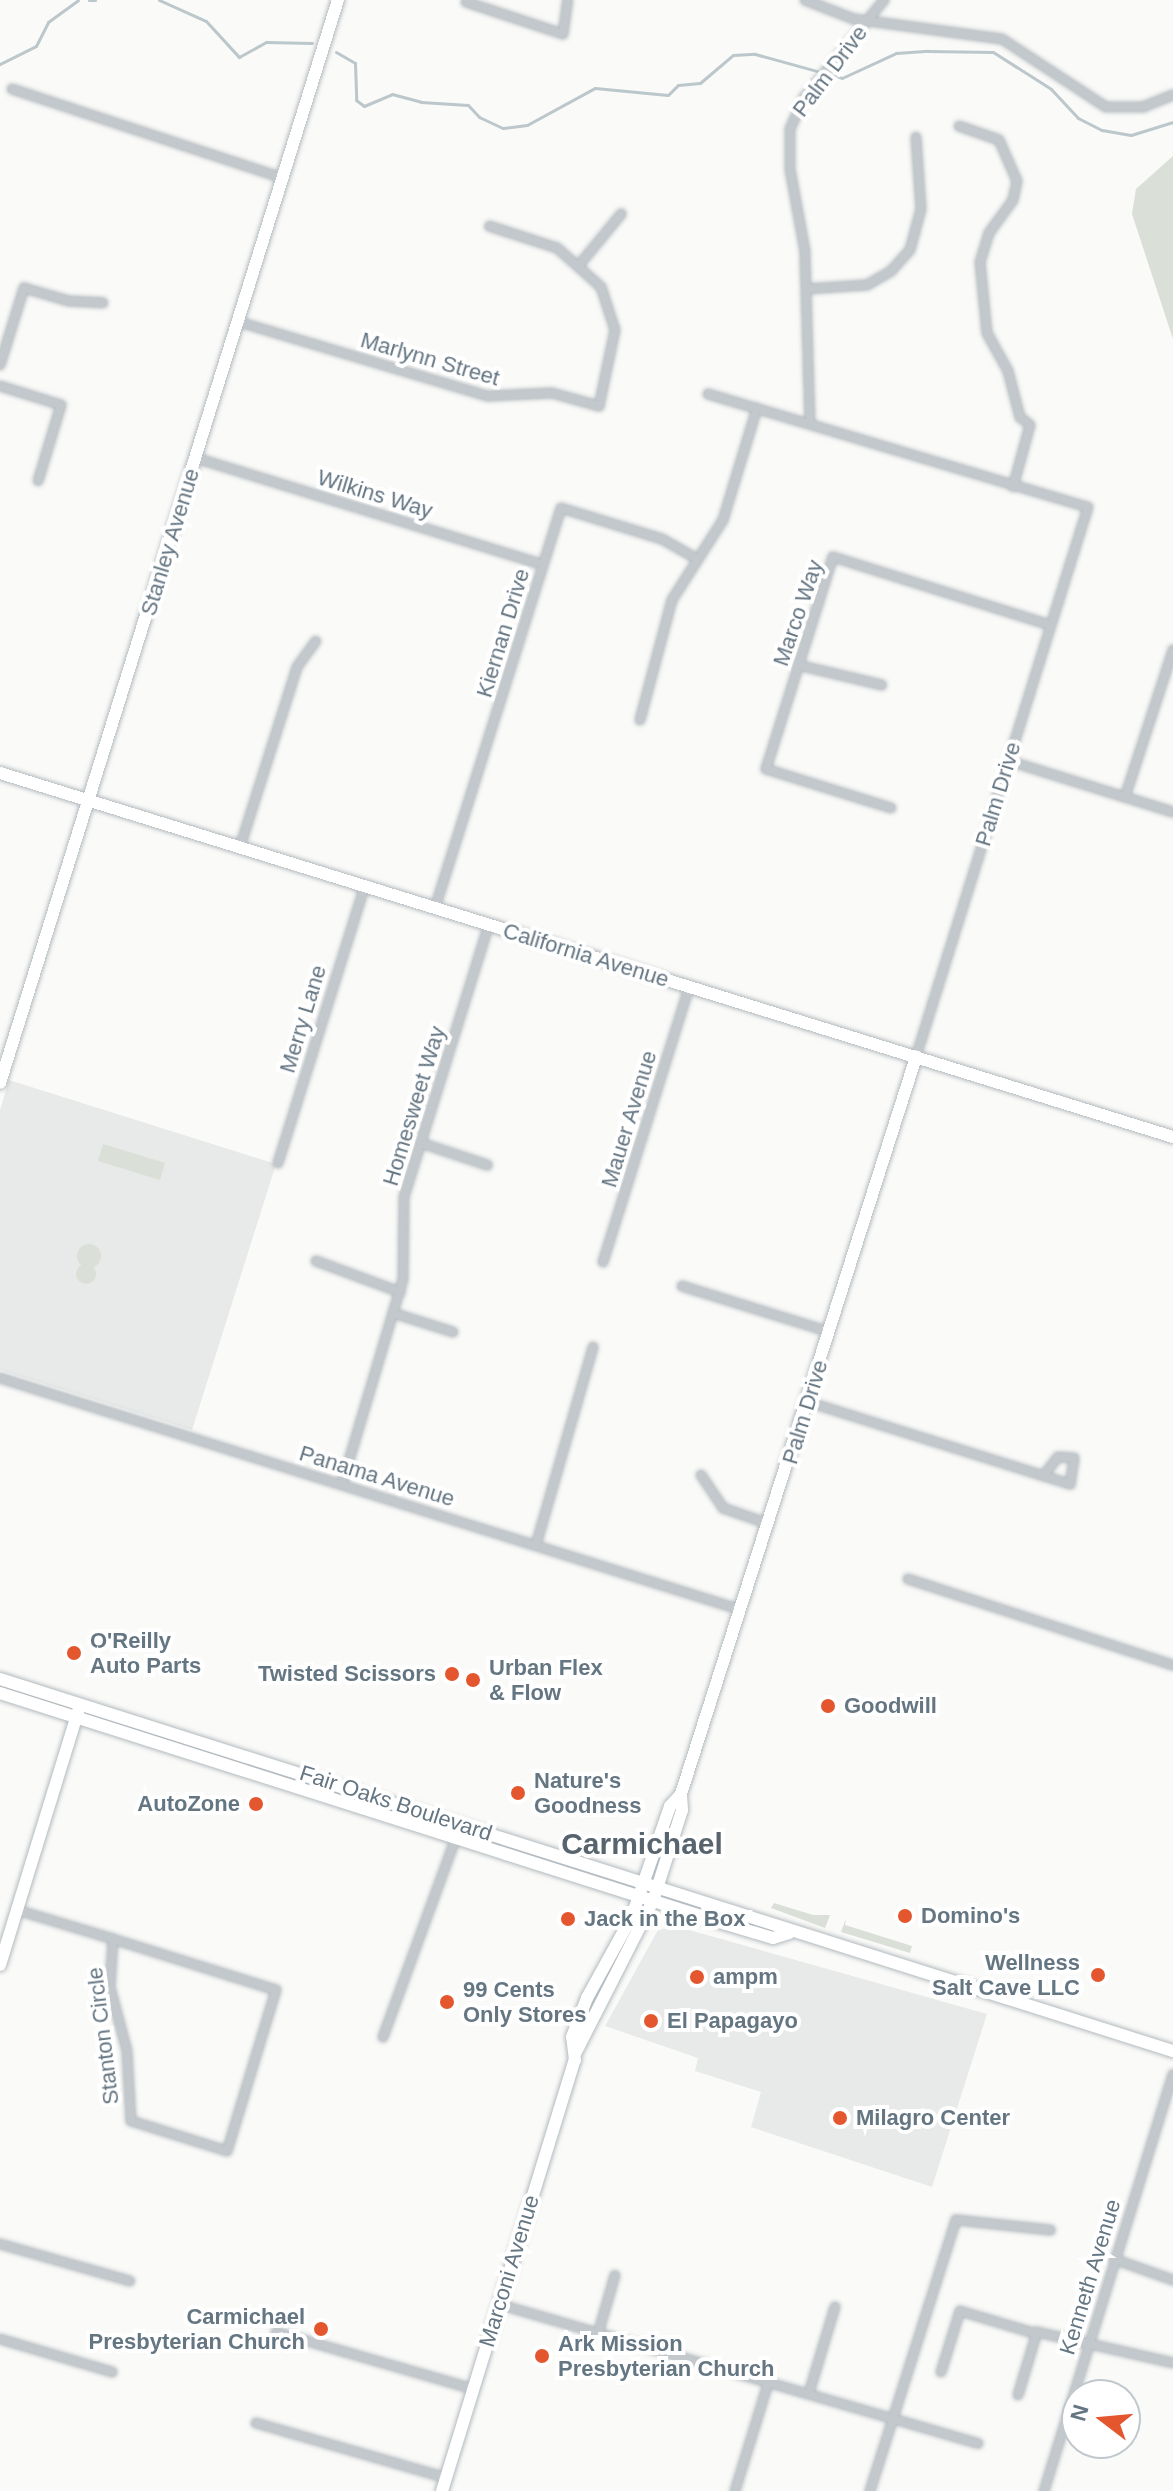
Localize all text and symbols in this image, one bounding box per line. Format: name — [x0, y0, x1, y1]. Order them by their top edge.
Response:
street label: Palm Drive — [787, 20, 873, 122]
street label: Marlynn Street — [358, 327, 502, 391]
street label: Wilkins Way — [314, 464, 436, 524]
street label: Stanley Avenue — [135, 465, 205, 619]
street label: Marco Way — [768, 557, 828, 669]
street label: Kiernan Drive — [471, 565, 535, 701]
street label: Palm Drive — [970, 739, 1026, 849]
street label: California Avenue — [499, 917, 673, 993]
street label: Merry Lane — [274, 962, 332, 1076]
street label: Homesweet Way — [377, 1023, 451, 1189]
street label: Mauer Avenue — [596, 1047, 662, 1191]
street label: Palm Drive — [777, 1357, 833, 1467]
street label: Panama Avenue — [296, 1440, 458, 1512]
place label: O'Reilly Auto Parts — [90, 1627, 201, 1678]
marker: O'Reilly Auto Parts — [65, 1644, 83, 1662]
place label: Urban Flex & Flow — [489, 1654, 603, 1706]
place label: Twisted Scissors — [258, 1661, 436, 1687]
marker: Twisted Scissors — [443, 1665, 461, 1683]
marker: Urban Flex & Flow — [464, 1671, 482, 1689]
place label: Goodwill — [844, 1693, 937, 1719]
marker: Goodwill — [819, 1697, 837, 1715]
street label: Fair Oaks Boulevard — [297, 1759, 495, 1847]
place label: Nature's Goodness — [534, 1767, 642, 1818]
marker: Nature's Goodness — [509, 1784, 527, 1802]
place label: AutoZone — [137, 1791, 240, 1817]
marker: AutoZone — [247, 1795, 265, 1813]
district label: Carmichael — [561, 1826, 723, 1862]
place label: Domino's — [921, 1903, 1020, 1929]
place label: Jack in the Box — [584, 1906, 745, 1932]
marker: Domino's — [896, 1907, 914, 1925]
marker: Jack in the Box — [559, 1910, 577, 1928]
place label: Wellness Salt Cave LLC — [932, 1949, 1080, 2000]
place label: ampm — [713, 1964, 778, 1990]
marker: Wellness Salt Cave LLC — [1087, 1964, 1109, 1986]
street label: Stanton Circle — [81, 1966, 125, 2106]
marker: ampm — [688, 1968, 706, 1986]
place label: 99 Cents Only Stores — [463, 1976, 586, 2028]
marker: 99 Cents Only Stores — [438, 1993, 456, 2011]
place label: El Papagayo — [667, 2008, 798, 2034]
marker: El Papagayo — [642, 2012, 660, 2030]
place label: Milagro Center — [856, 2105, 1010, 2131]
marker: Milagro Center — [831, 2109, 849, 2127]
street label: Marconi Avenue — [473, 2191, 545, 2351]
street label: Kenneth Avenue — [1054, 2196, 1126, 2358]
place label: Carmichael Presbyterian Church — [89, 2303, 305, 2354]
marker: Carmichael Presbyterian Church — [312, 2320, 330, 2338]
place label: Ark Mission Presbyterian Church — [558, 2330, 774, 2382]
marker: Ark Mission Presbyterian Church — [533, 2347, 551, 2365]
north arrow — [1061, 2379, 1141, 2459]
text: N — [1065, 2402, 1094, 2424]

